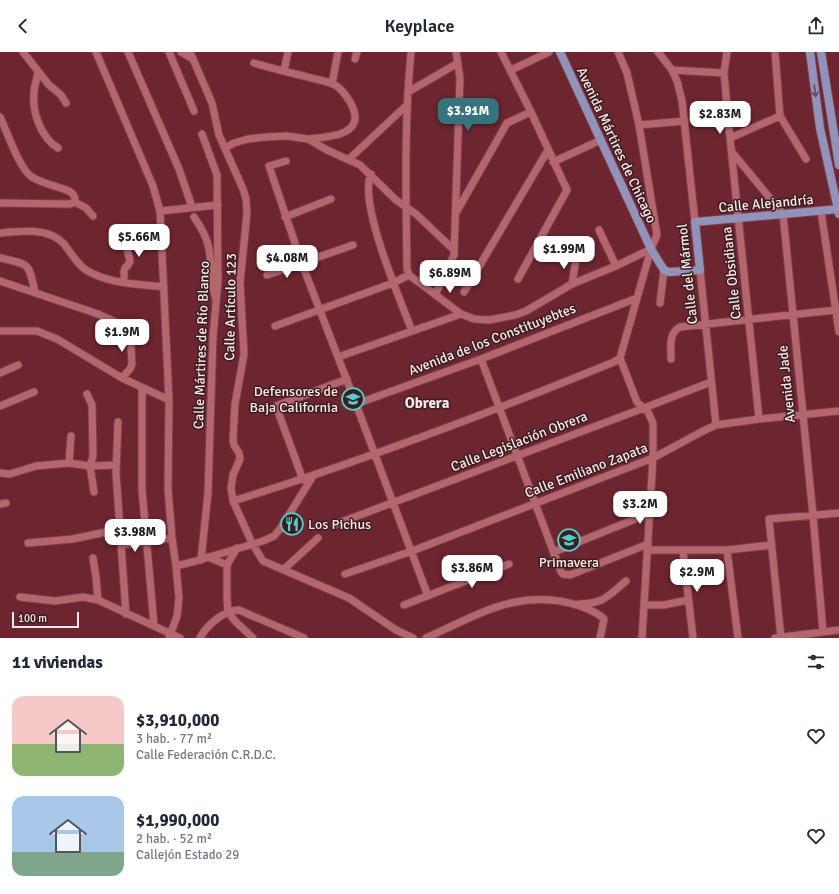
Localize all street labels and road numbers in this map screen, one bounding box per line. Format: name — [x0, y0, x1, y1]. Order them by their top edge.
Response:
street label: Avenida Mártires de Chicago — [573, 65, 660, 226]
street label: Calle Alejandría — [718, 191, 814, 216]
street label: Calle del Mármol — [674, 223, 701, 325]
street label: Calle Obsidiana — [718, 226, 745, 320]
street label: Calle Artículo 123 — [221, 253, 240, 361]
street label: Calle Mártires de Río Blanco — [190, 261, 213, 429]
street label: Avenida de los Constituyebtes — [406, 300, 578, 379]
street label: Avenida Jade — [774, 344, 799, 424]
street label: Calle Legislación Obrera — [448, 408, 590, 475]
street label: Calle Emiliano Zapata — [522, 439, 650, 502]

